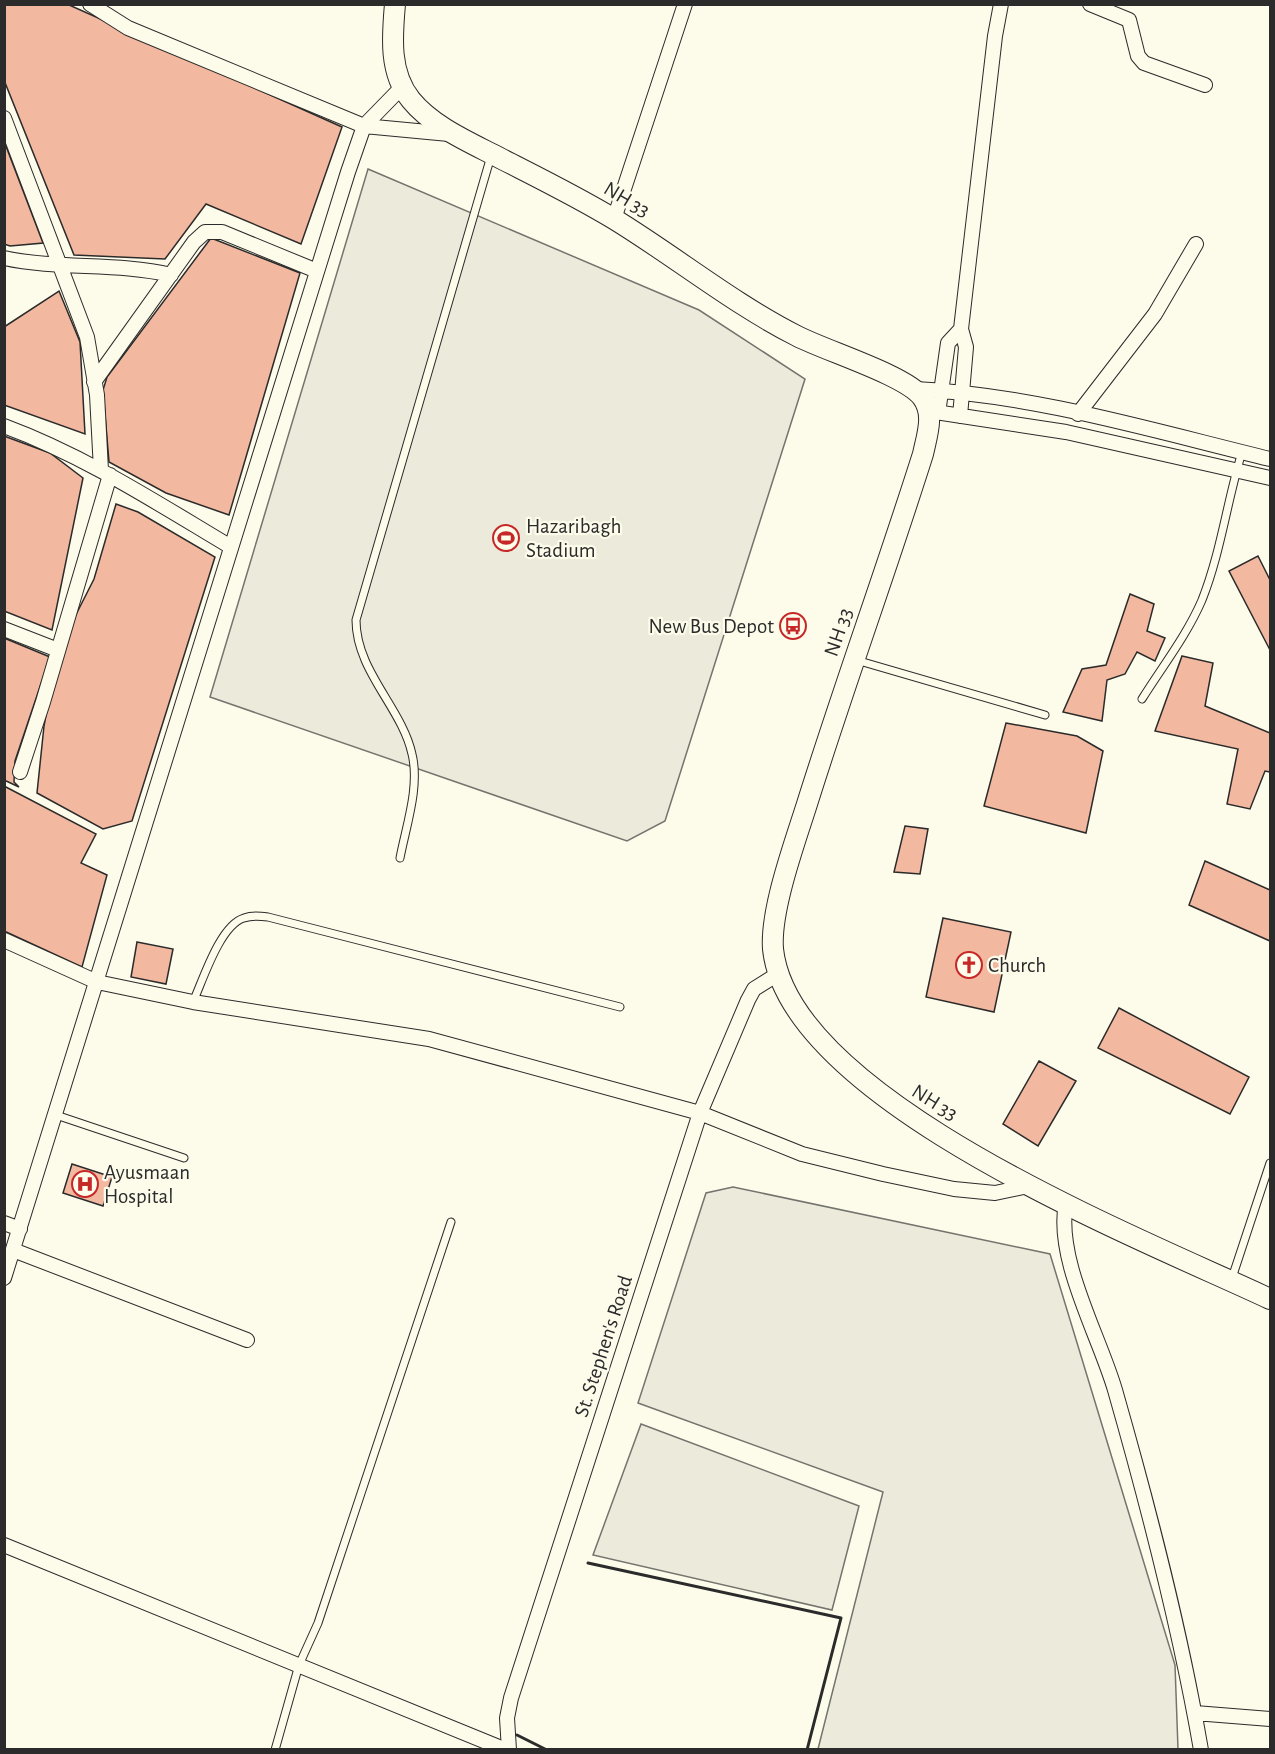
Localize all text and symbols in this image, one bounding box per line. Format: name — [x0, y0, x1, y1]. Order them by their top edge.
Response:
street label: NH 33 — [600, 178, 653, 221]
place label: Hazaribagh Stadium — [526, 516, 621, 561]
sports icon: Hazaribagh Stadium — [491, 523, 521, 553]
street label: NH 33 — [820, 605, 856, 659]
bus stop icon: New Bus Depot — [778, 611, 808, 641]
place label: New Bus Depot — [649, 616, 774, 637]
church icon: Church — [954, 950, 984, 980]
place label: Church — [988, 955, 1046, 976]
street label: NH 33 — [908, 1080, 961, 1124]
place label: Ayusmaan Hospital — [104, 1162, 190, 1207]
hospital icon: Ayusmaan Hospital — [70, 1169, 100, 1199]
street label: St. Stephen's Road — [571, 1273, 636, 1420]

